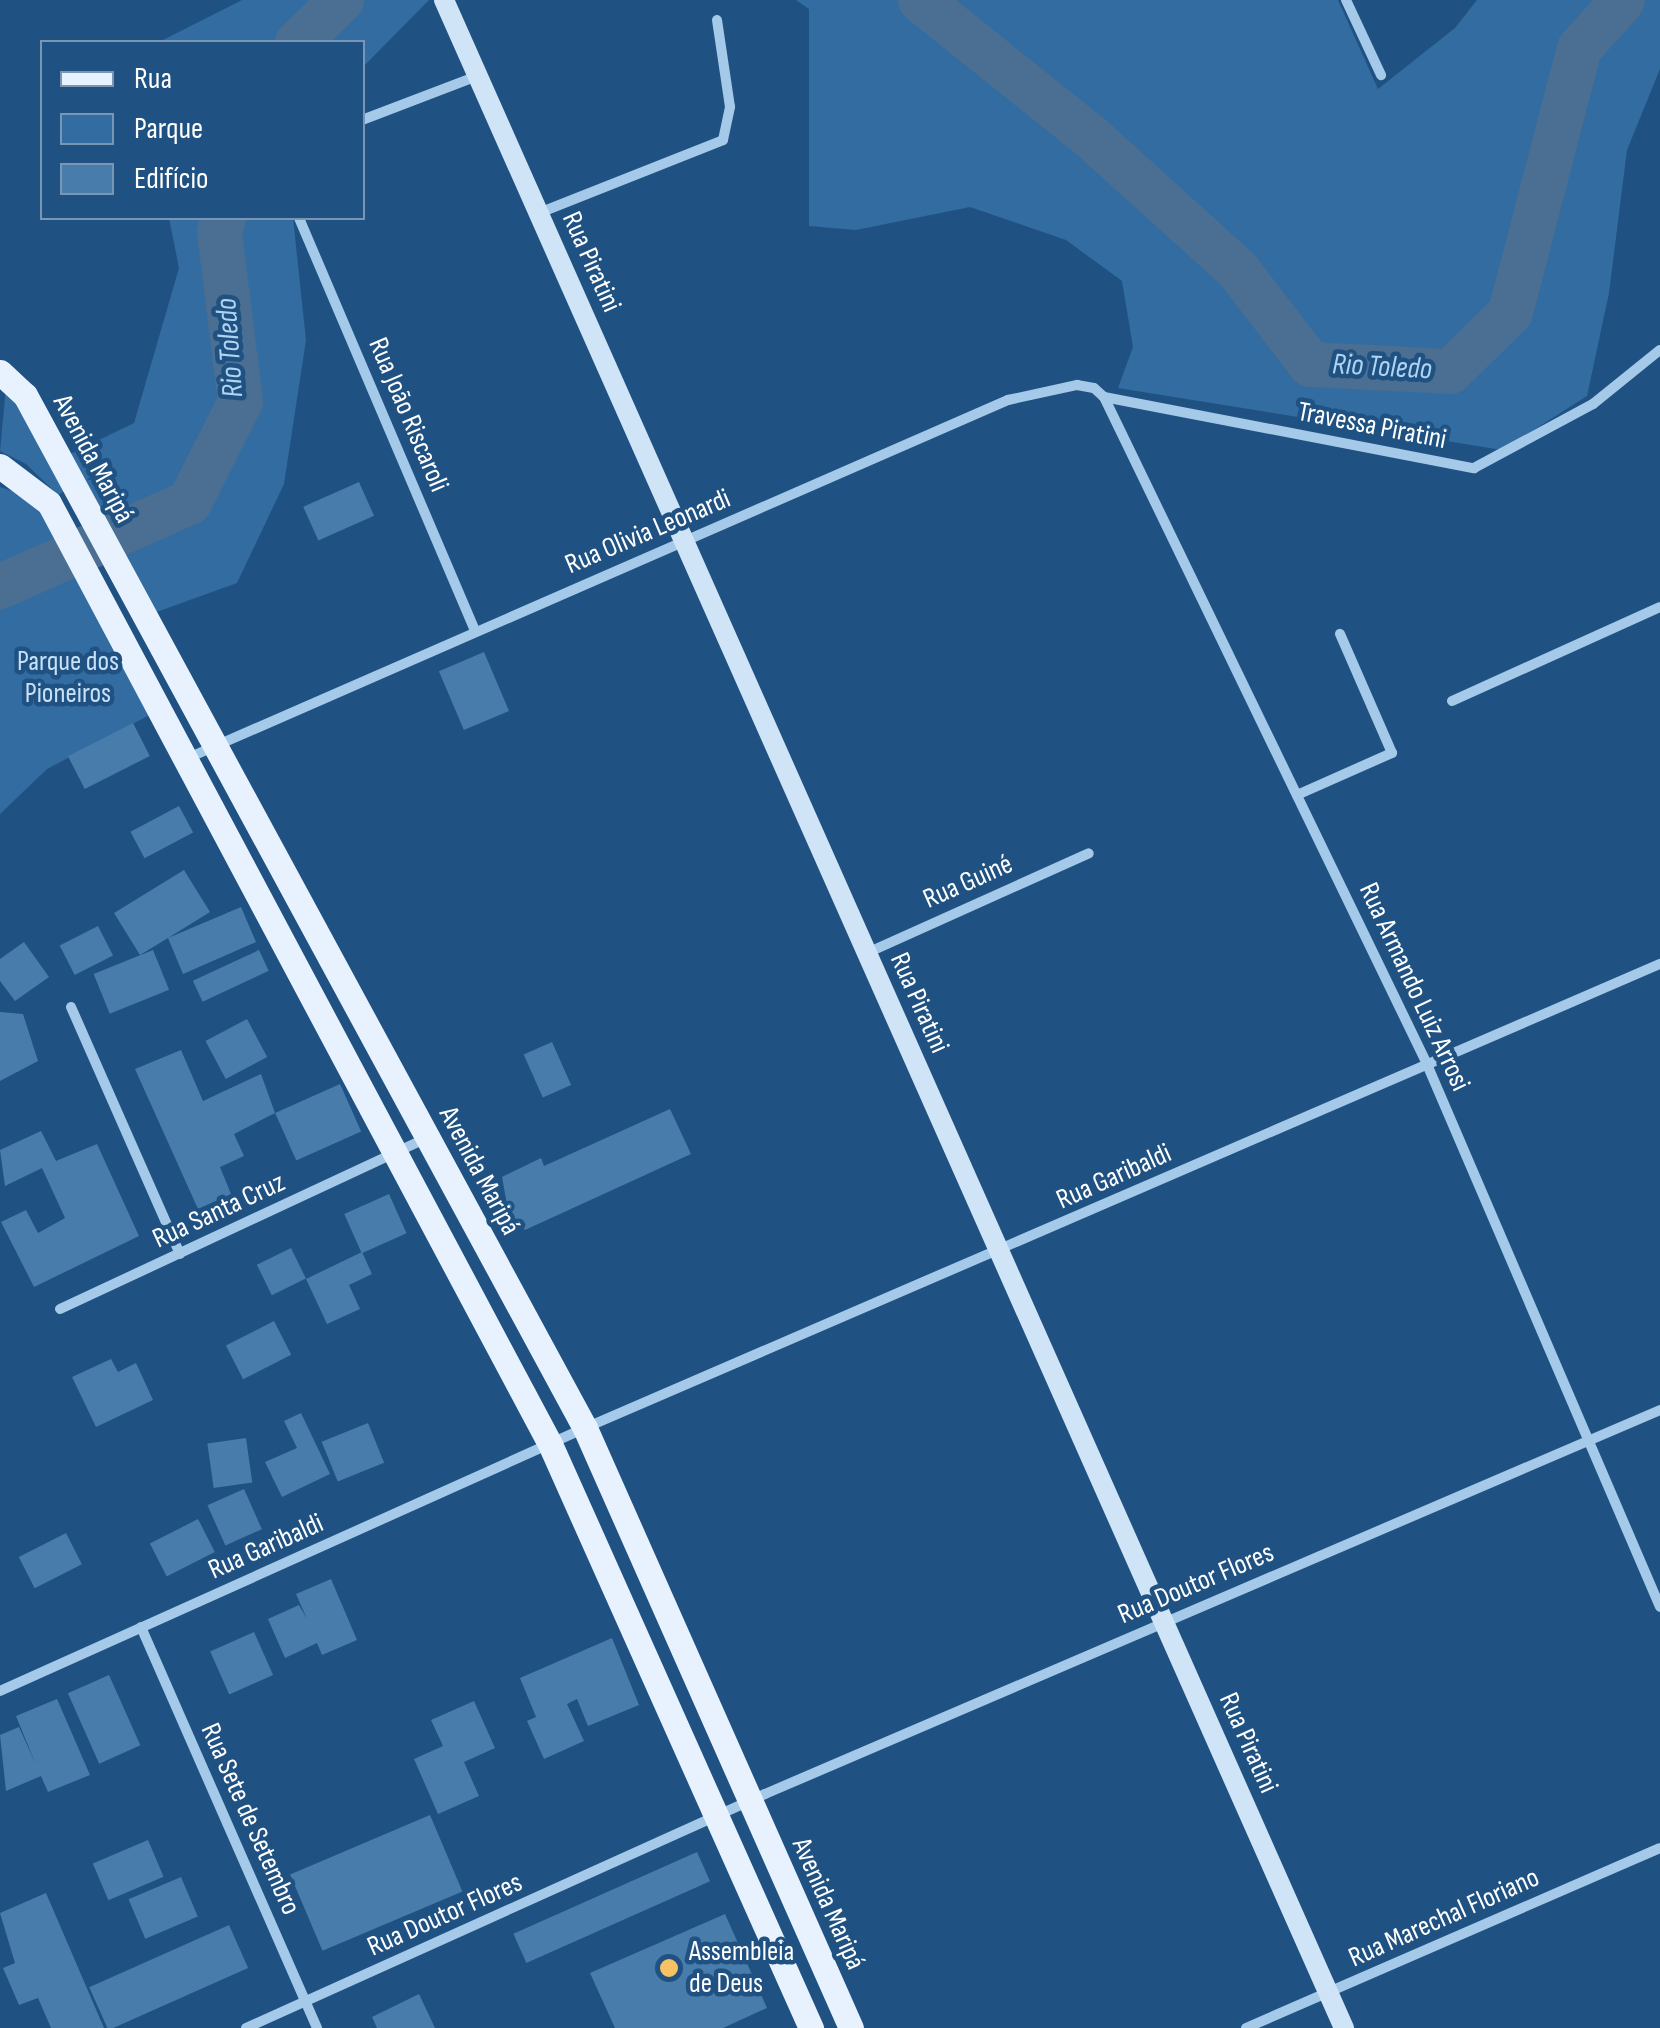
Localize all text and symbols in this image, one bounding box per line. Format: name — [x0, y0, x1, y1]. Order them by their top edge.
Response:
legend — [40, 40, 365, 220]
text: Rua — [134, 61, 172, 97]
text: Parque — [134, 111, 203, 147]
text: Edifício — [134, 161, 209, 197]
street label: Rua Piratini — [554, 207, 628, 317]
water label: Rio Toledo — [209, 297, 251, 399]
street label: Rua João Riscaroli — [360, 333, 456, 497]
water label: Rio Toledo — [1331, 346, 1433, 388]
street label: Avenida Maripá — [45, 389, 141, 529]
street label: Travessa Piratini — [1295, 395, 1449, 457]
street label: Rua Olivia Leonardi — [560, 482, 736, 582]
park label: Parque dos Pioneiros — [17, 645, 119, 711]
street label: Rua Guiné — [918, 848, 1018, 916]
street label: Rua Armando Luiz Arrosi — [1351, 878, 1477, 1096]
street label: Rua Piratini — [882, 948, 956, 1058]
street label: Avenida Maripá — [431, 1101, 527, 1241]
street label: Rua Garibaldi — [1051, 1137, 1177, 1217]
street label: Rua Santa Cruz — [148, 1166, 290, 1256]
street label: Rua Garibaldi — [203, 1507, 329, 1587]
street label: Rua Doutor Flores — [1113, 1536, 1279, 1632]
street label: Rua Piratini — [1211, 1688, 1285, 1798]
street label: Rua Sete de Setembro — [193, 1718, 307, 1920]
street label: Avenida Maripá — [784, 1833, 872, 1975]
street label: Rua Marechal Floriano — [1344, 1861, 1544, 1975]
street label: Rua Doutor Flores — [362, 1866, 528, 1964]
place label: Assembleia de Deus — [689, 1935, 794, 2001]
marker: Assembleia de Deus — [658, 1957, 680, 1979]

